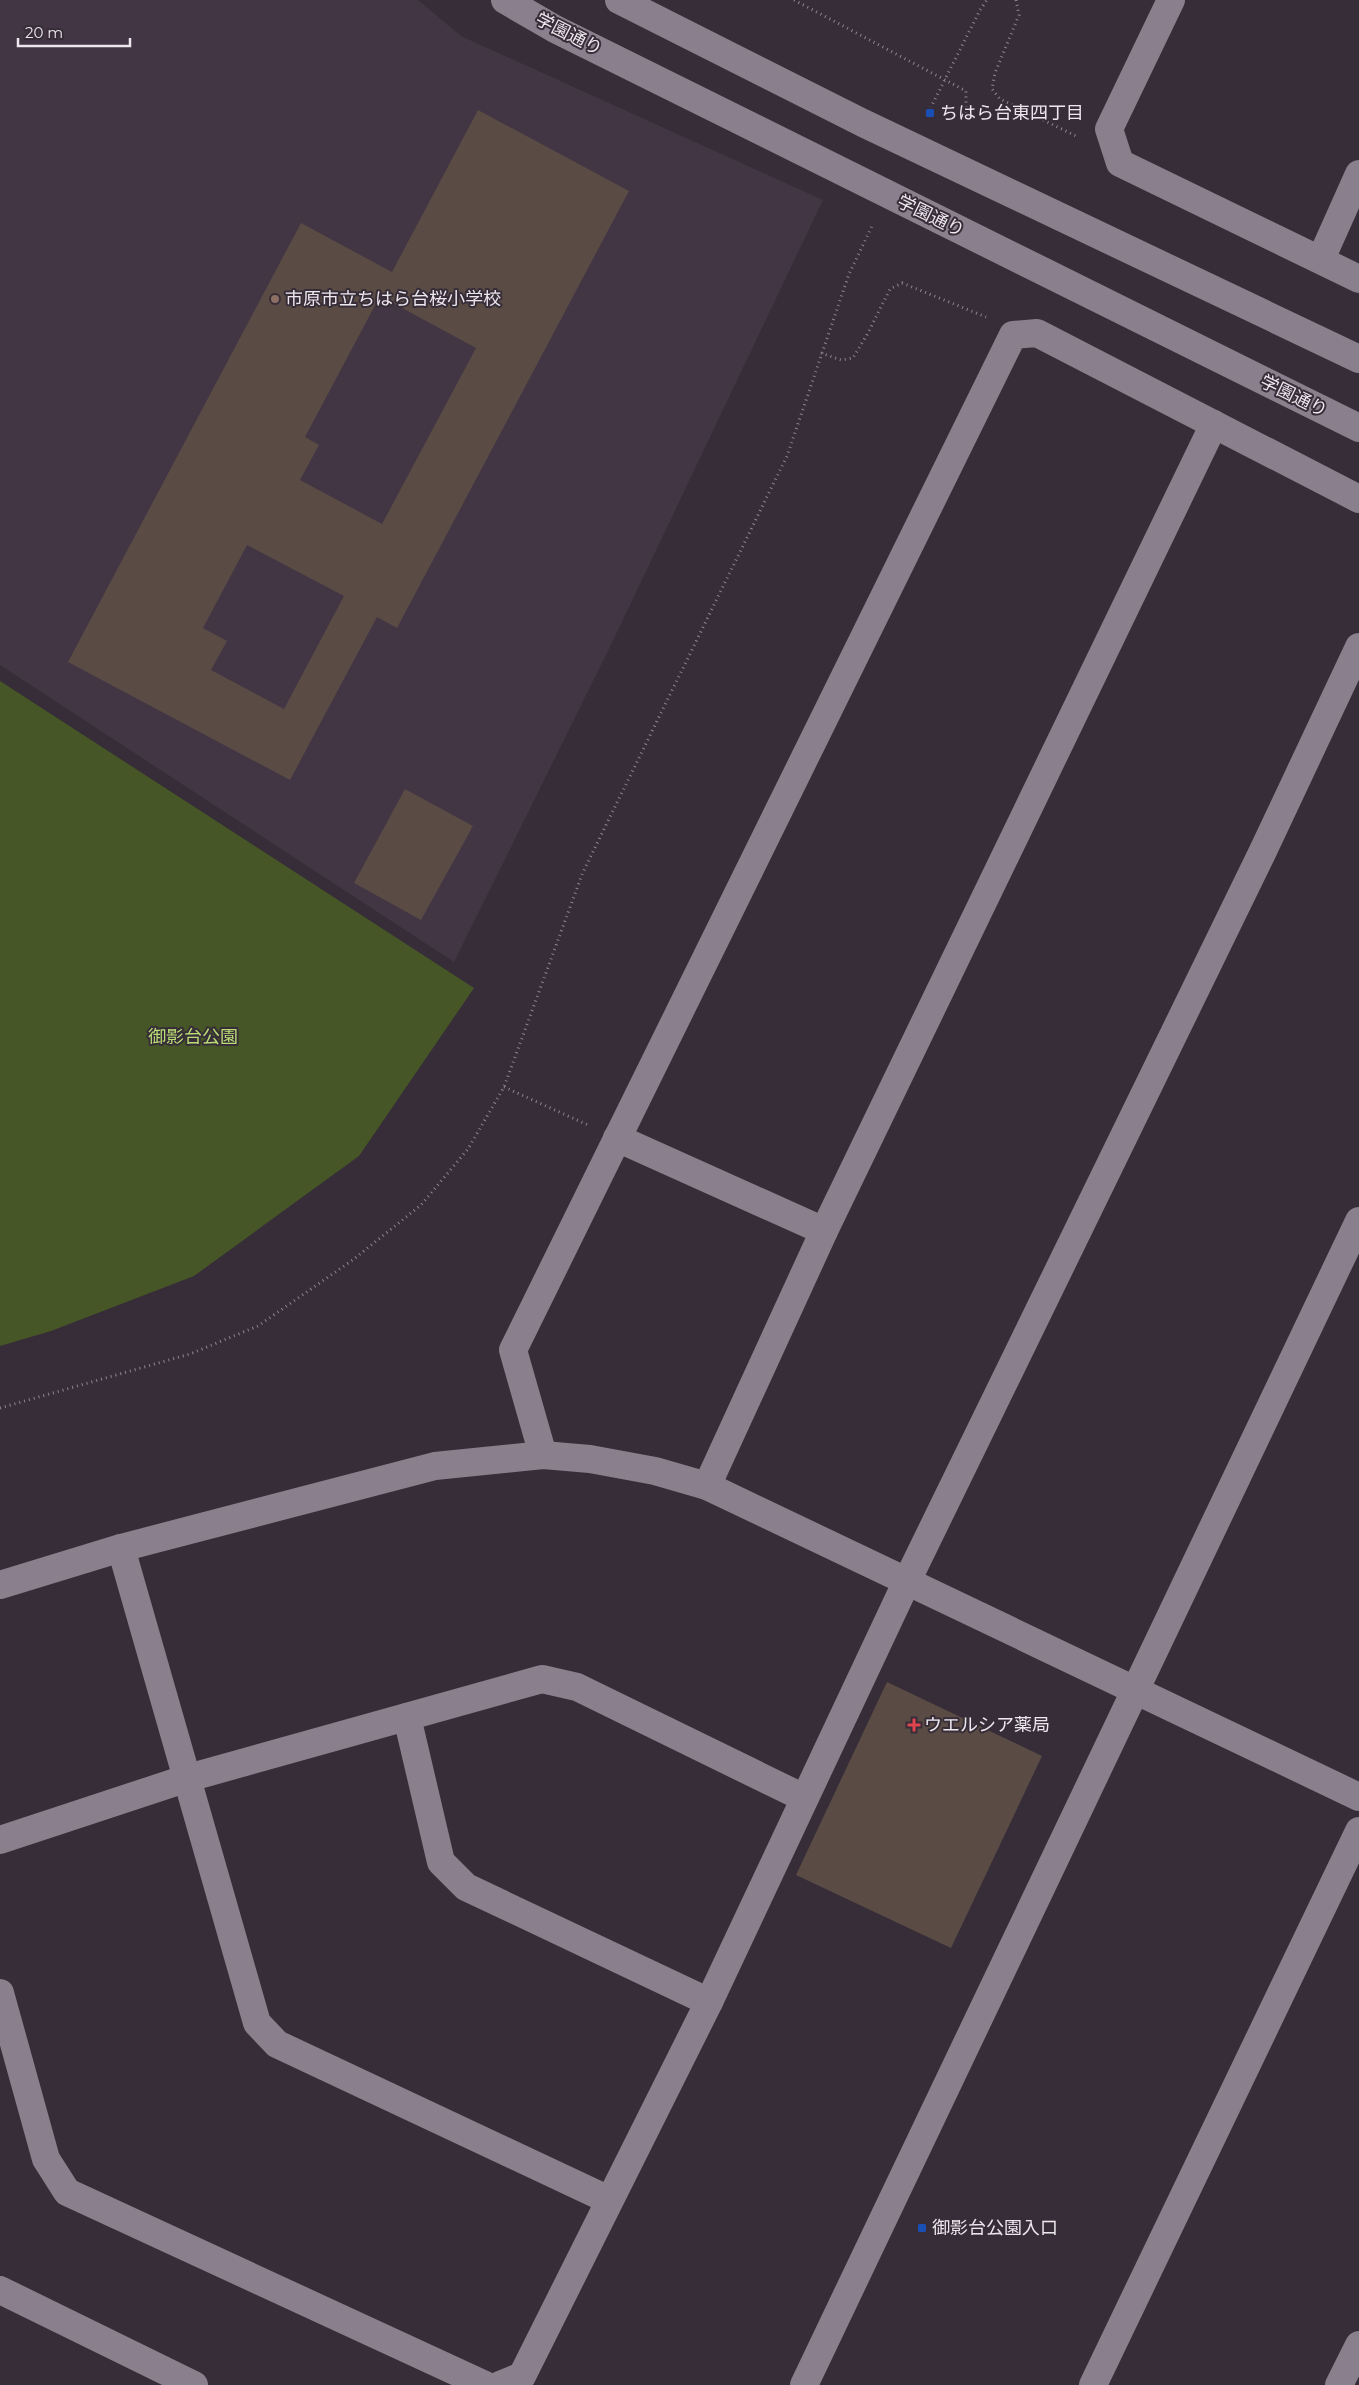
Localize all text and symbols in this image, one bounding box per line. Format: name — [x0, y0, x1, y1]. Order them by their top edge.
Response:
street label: 学園通り — [532, 8, 606, 60]
scale bar — [18, 15, 130, 47]
text: 20 m — [25, 23, 63, 42]
place label: ちはら台東四丁目 — [940, 102, 1084, 124]
marker: ちはら台東四丁目 — [924, 107, 936, 119]
street label: 学園通り — [894, 190, 968, 242]
place label: 市原市立ちはら台桜小学校 — [285, 288, 501, 310]
marker: 市原市立ちはら台桜小学校 — [269, 293, 281, 305]
street label: 学園通り — [1257, 370, 1331, 422]
park label: 御影台公園 — [148, 1026, 238, 1048]
place label: ウエルシア薬局 — [924, 1714, 1050, 1736]
marker: ウエルシア薬局 — [908, 1719, 920, 1731]
place label: 御影台公園入口 — [932, 2217, 1058, 2239]
marker: 御影台公園入口 — [916, 2222, 928, 2234]

